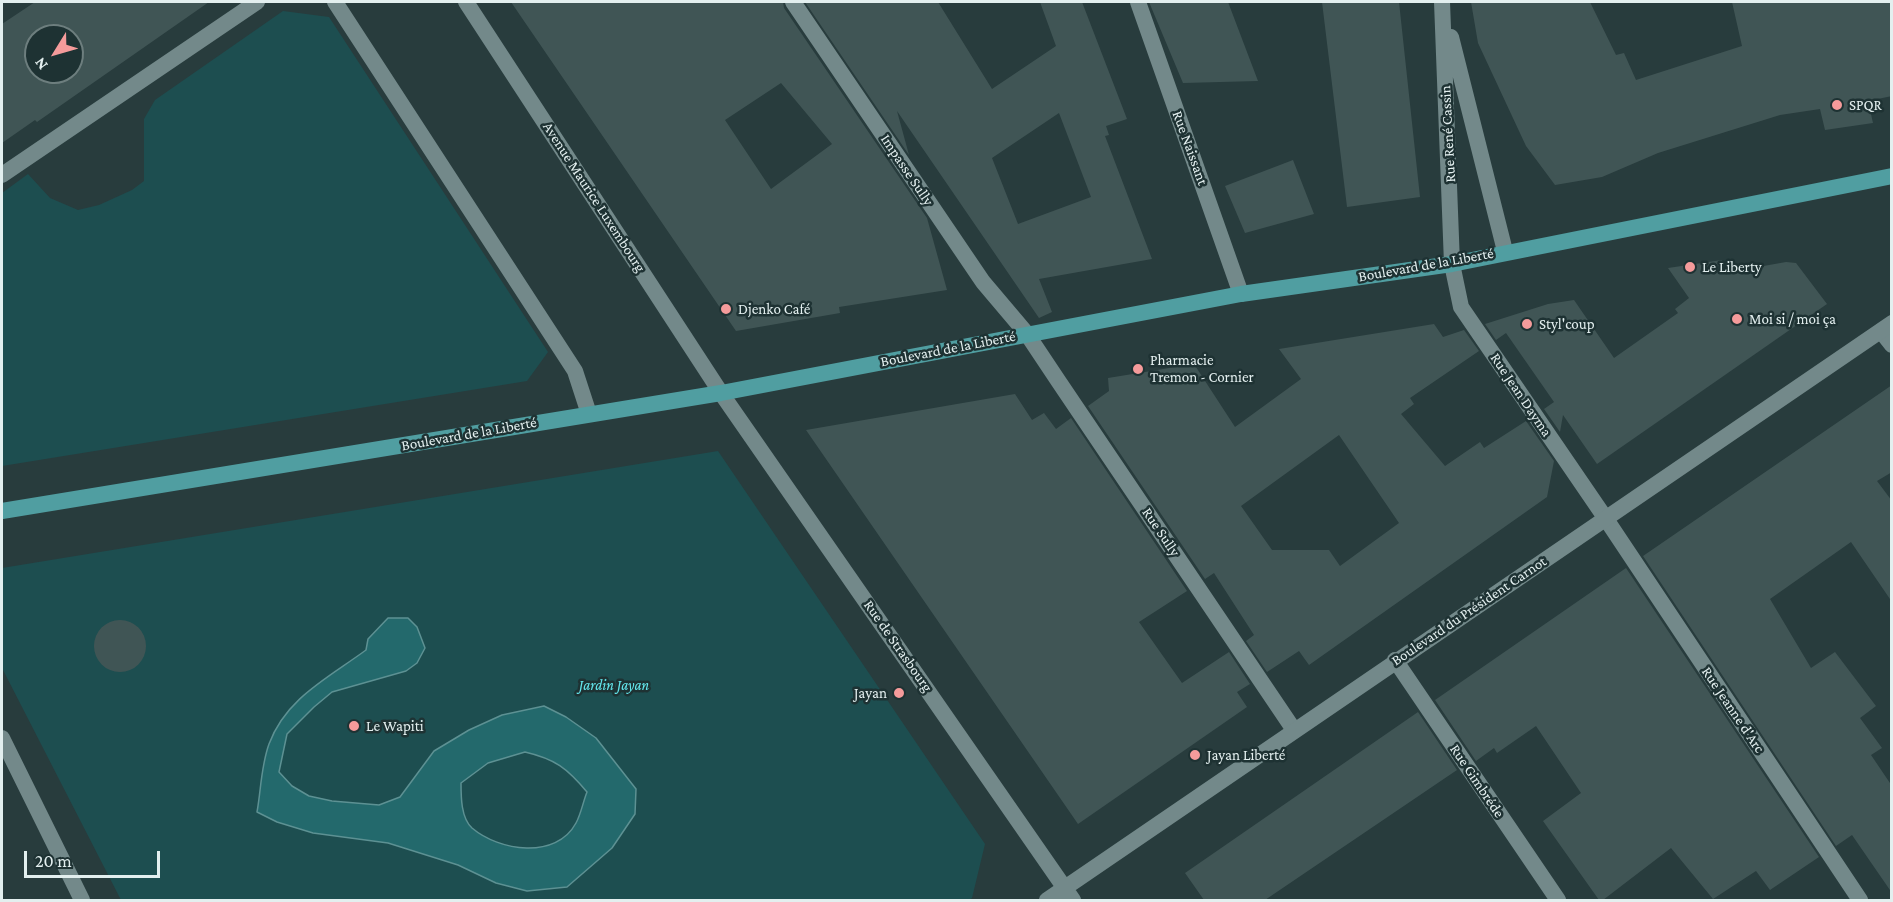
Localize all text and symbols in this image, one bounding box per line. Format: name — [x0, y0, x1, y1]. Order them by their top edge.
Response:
north arrow — [24, 24, 84, 84]
text: N — [31, 54, 51, 73]
street label: Rue René Cassin — [1436, 85, 1460, 183]
place label: SPQR — [1849, 96, 1882, 114]
marker: SPQR — [1830, 98, 1844, 112]
street label: Rue Naissant — [1168, 108, 1212, 188]
street label: Avenue Maurice Luxembourg — [539, 119, 649, 275]
street label: Impasse Sully — [877, 131, 937, 209]
street label: Boulevard de la Liberté — [1357, 244, 1495, 286]
place label: Le Liberty — [1702, 258, 1762, 276]
marker: Le Liberty — [1683, 260, 1697, 274]
place label: Djenko Café — [738, 300, 810, 318]
marker: Djenko Café — [719, 302, 733, 316]
place label: Moi si / moi ça — [1749, 310, 1836, 328]
marker: Moi si / moi ça — [1730, 312, 1744, 326]
place label: Styl'coup — [1539, 315, 1595, 333]
marker: Styl'coup — [1520, 317, 1534, 331]
street label: Boulevard de la Liberté — [879, 327, 1017, 371]
street label: Rue Jean Dayma — [1486, 350, 1556, 440]
place label: Pharmacie Tremon - Cornier — [1150, 351, 1254, 386]
marker: Pharmacie Tremon - Cornier — [1131, 362, 1145, 376]
street label: Boulevard de la Liberté — [400, 413, 538, 455]
street label: Rue Sully — [1138, 504, 1184, 560]
street label: Boulevard du Président Carnot — [1388, 552, 1550, 670]
street label: Rue de Strasbourg — [860, 597, 936, 695]
street label: Rue Jeanne d'Arc — [1698, 664, 1768, 756]
park label: Jardin Jayan — [579, 676, 649, 694]
place label: Jayan — [854, 684, 887, 702]
marker: Jayan — [892, 686, 906, 700]
place label: Le Wapiti — [366, 717, 424, 735]
marker: Le Wapiti — [347, 719, 361, 733]
street label: Rue Gimbréde — [1446, 741, 1508, 821]
place label: Jayan Liberté — [1207, 746, 1285, 764]
marker: Jayan Liberté — [1188, 748, 1202, 762]
scale bar — [27, 839, 164, 877]
text: 20 m — [35, 851, 72, 871]

